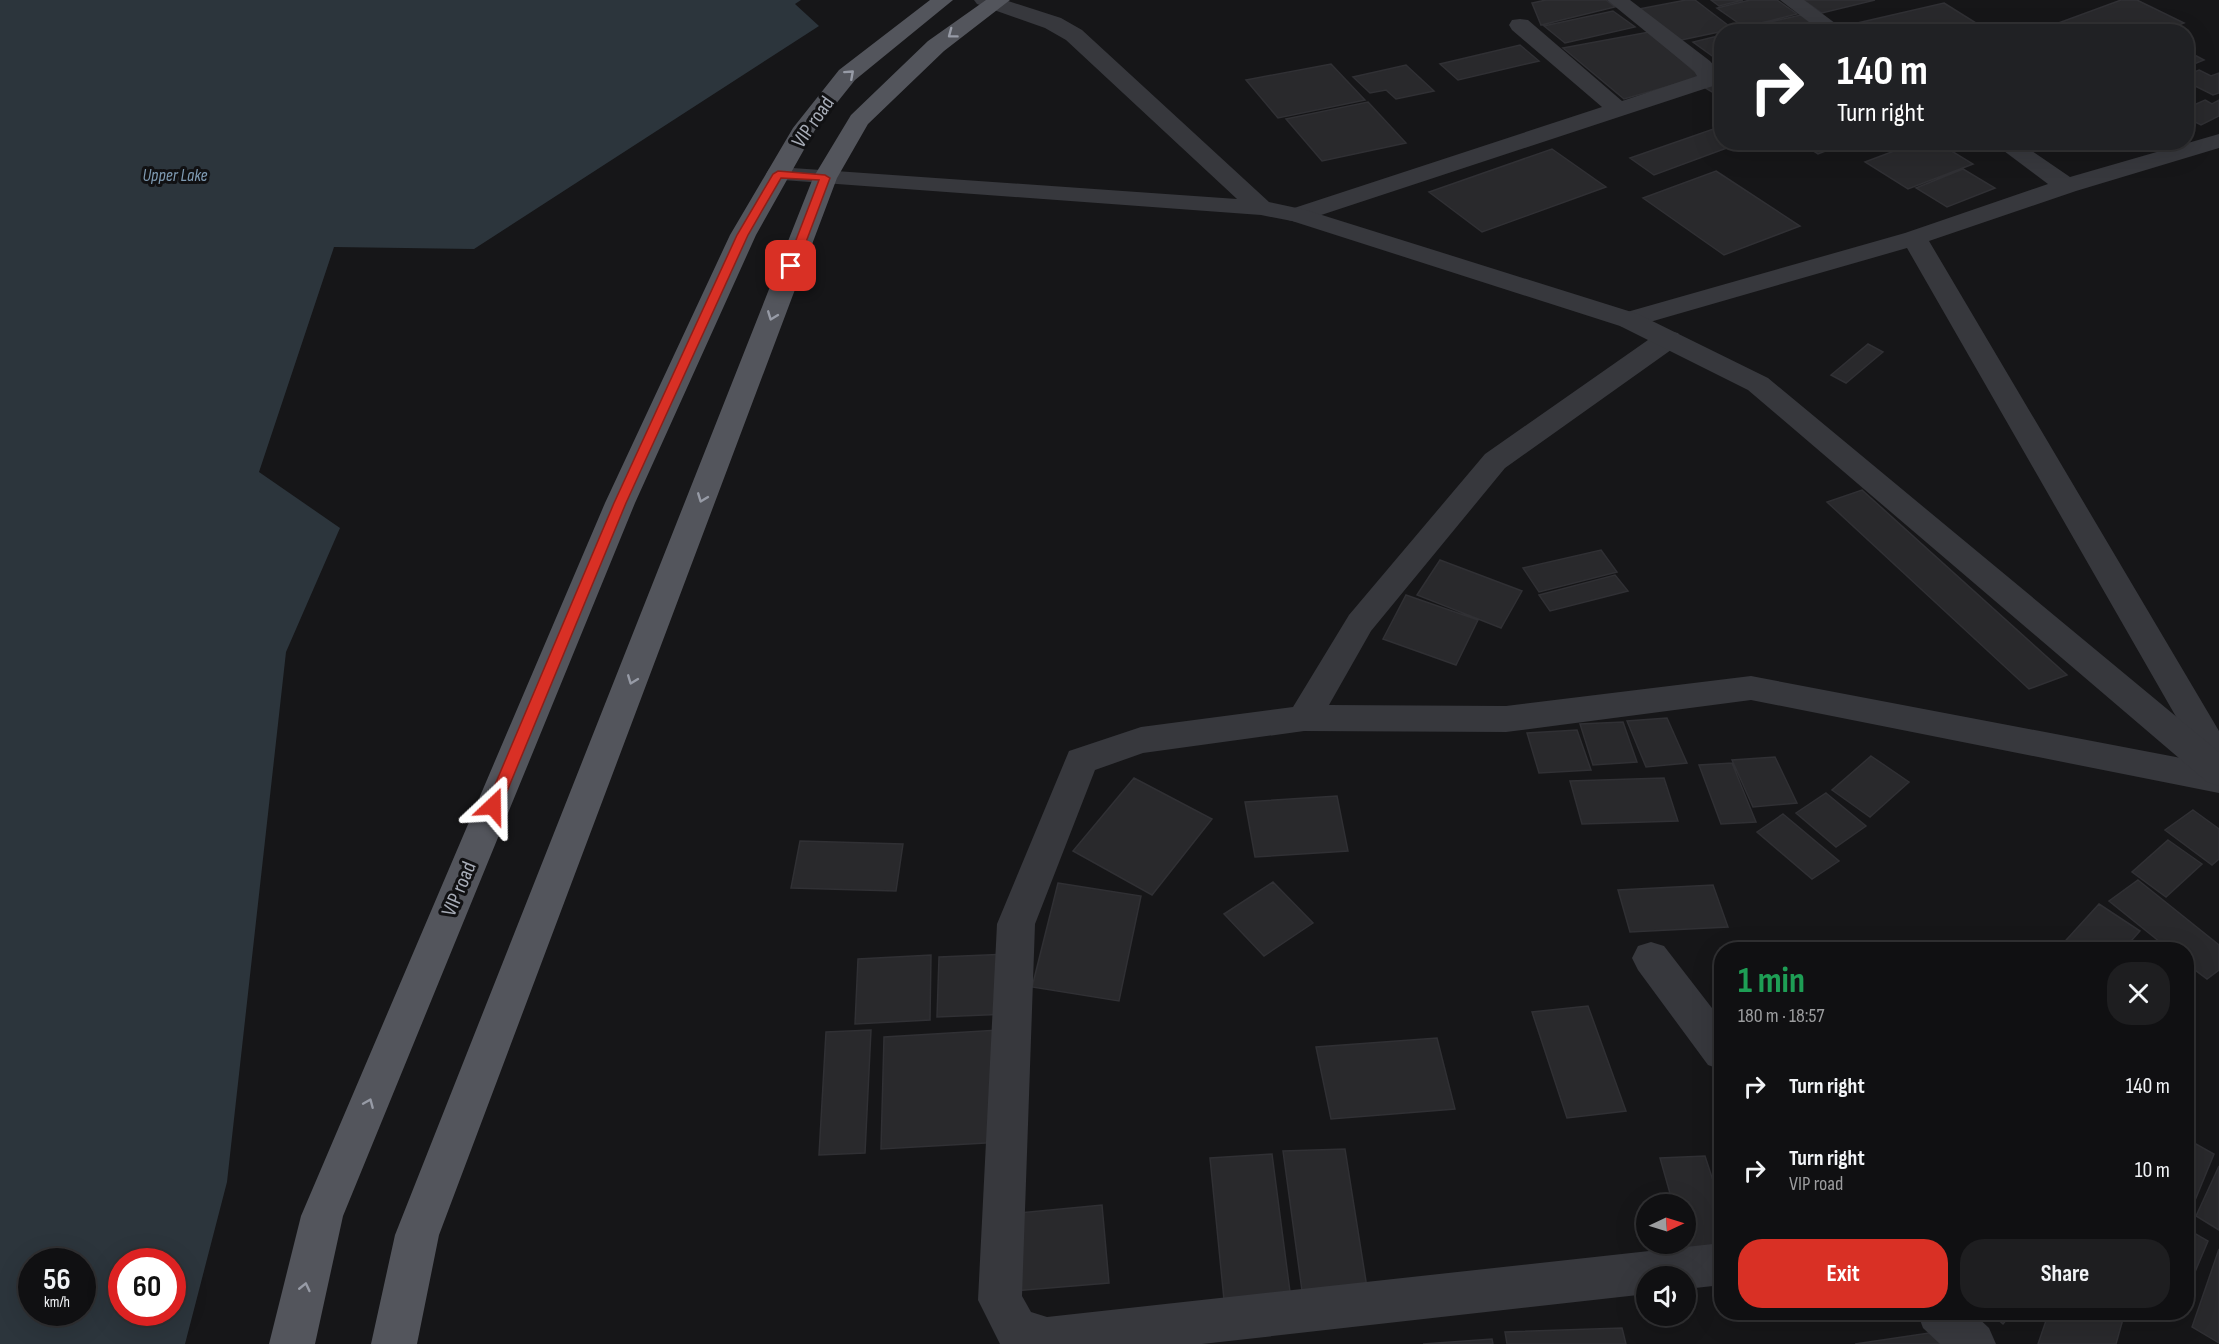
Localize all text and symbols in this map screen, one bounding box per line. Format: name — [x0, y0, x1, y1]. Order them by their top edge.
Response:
one-way arrow — [948, 27, 959, 38]
text: 140 m — [1837, 46, 1928, 97]
icon: right — [1738, 48, 1816, 126]
one-way arrow — [843, 70, 853, 81]
street label: VIP road — [786, 91, 840, 153]
text: Turn right — [1837, 97, 1924, 129]
water label: Upper Lake — [142, 165, 208, 186]
pin — [765, 240, 816, 291]
icon: arrive — [774, 249, 807, 282]
one-way arrow — [767, 310, 779, 321]
one-way arrow — [697, 492, 709, 503]
one-way arrow — [626, 674, 639, 685]
position arrow — [461, 774, 525, 838]
street label: VIP road — [436, 858, 482, 920]
text: 1 min — [1738, 960, 1805, 1003]
button: close — [2107, 962, 2170, 1025]
text: 180 m · 18:57 — [1738, 1004, 1825, 1028]
icon: right — [1738, 1070, 1771, 1103]
text: Turn right — [1789, 1073, 1865, 1100]
text: 140 m — [2126, 1073, 2170, 1100]
one-way arrow — [362, 1099, 374, 1110]
text: Turn right — [1789, 1145, 1865, 1172]
icon: right — [1738, 1154, 1771, 1187]
text: 10 m — [2135, 1157, 2170, 1184]
text: VIP road — [1789, 1172, 1843, 1196]
north arrow — [1636, 1194, 1696, 1254]
map controls — [1636, 1194, 1696, 1326]
button: Exit — [1738, 1239, 1948, 1308]
button: Share — [1960, 1239, 2170, 1308]
speed limit sign: 60 — [108, 1248, 186, 1326]
text: 56 — [43, 1262, 71, 1298]
button: sound — [1636, 1266, 1696, 1326]
one-way arrow — [298, 1282, 311, 1292]
text: km/h — [44, 1293, 70, 1312]

